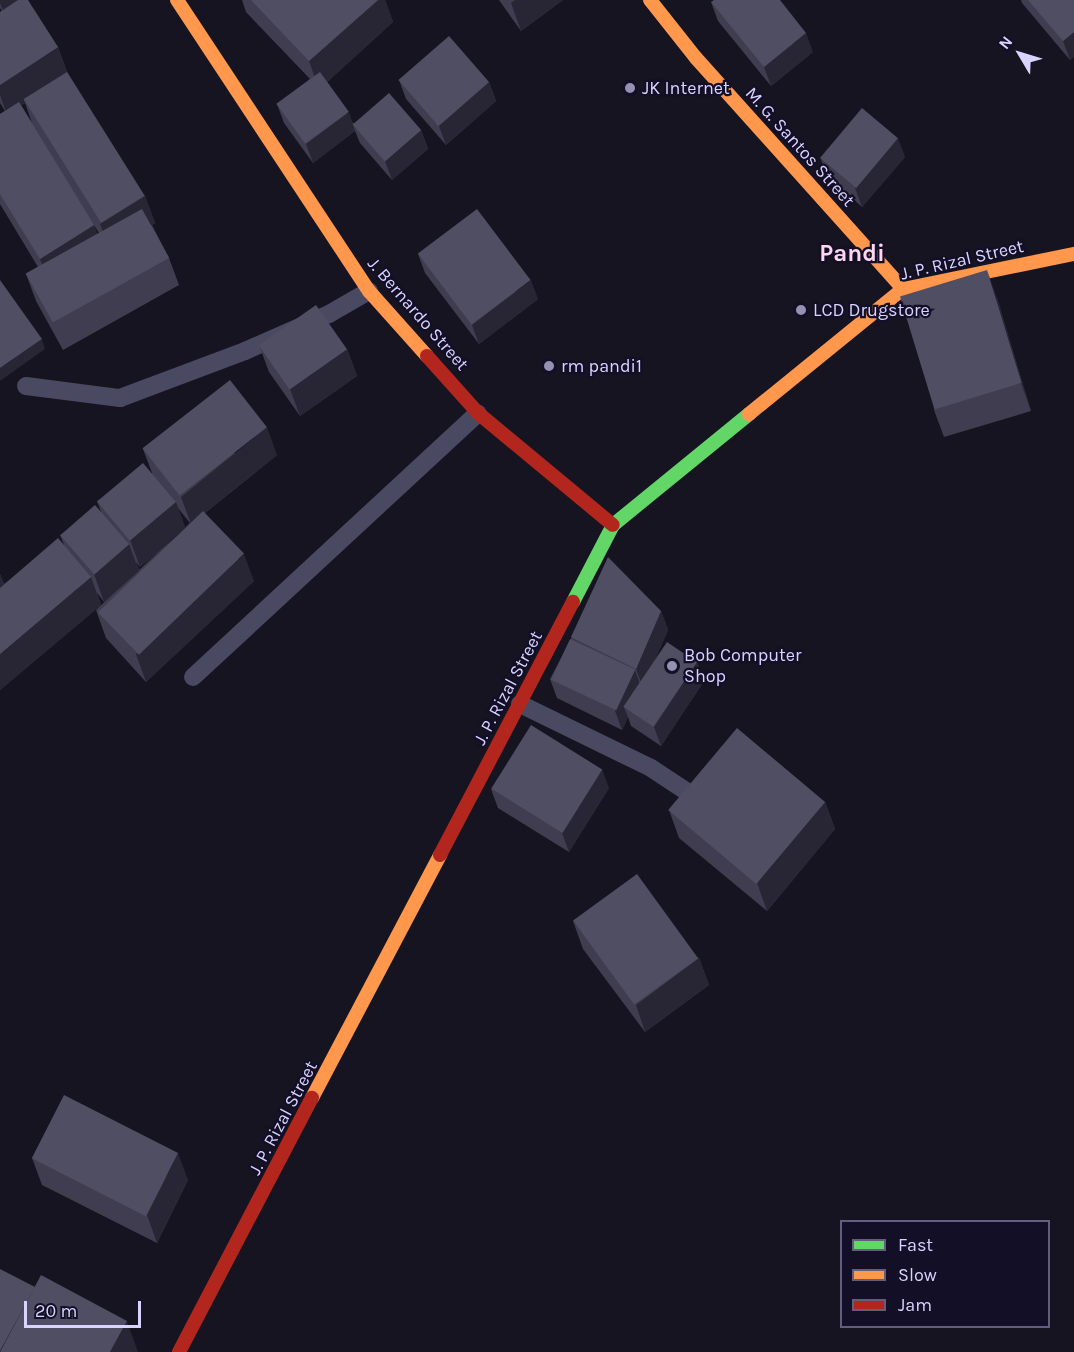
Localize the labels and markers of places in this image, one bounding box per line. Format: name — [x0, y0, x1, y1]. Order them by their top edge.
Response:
place label: JK Internet — [642, 77, 730, 99]
marker: JK Internet — [623, 81, 637, 95]
place label: LCD Drugstore — [813, 299, 930, 321]
marker: LCD Drugstore — [794, 303, 808, 317]
place label: rm pandi1 — [561, 355, 642, 377]
marker: rm pandi1 — [542, 359, 556, 373]
place label: Bob Computer Shop — [684, 645, 802, 688]
marker: Bob Computer Shop — [665, 659, 679, 673]

